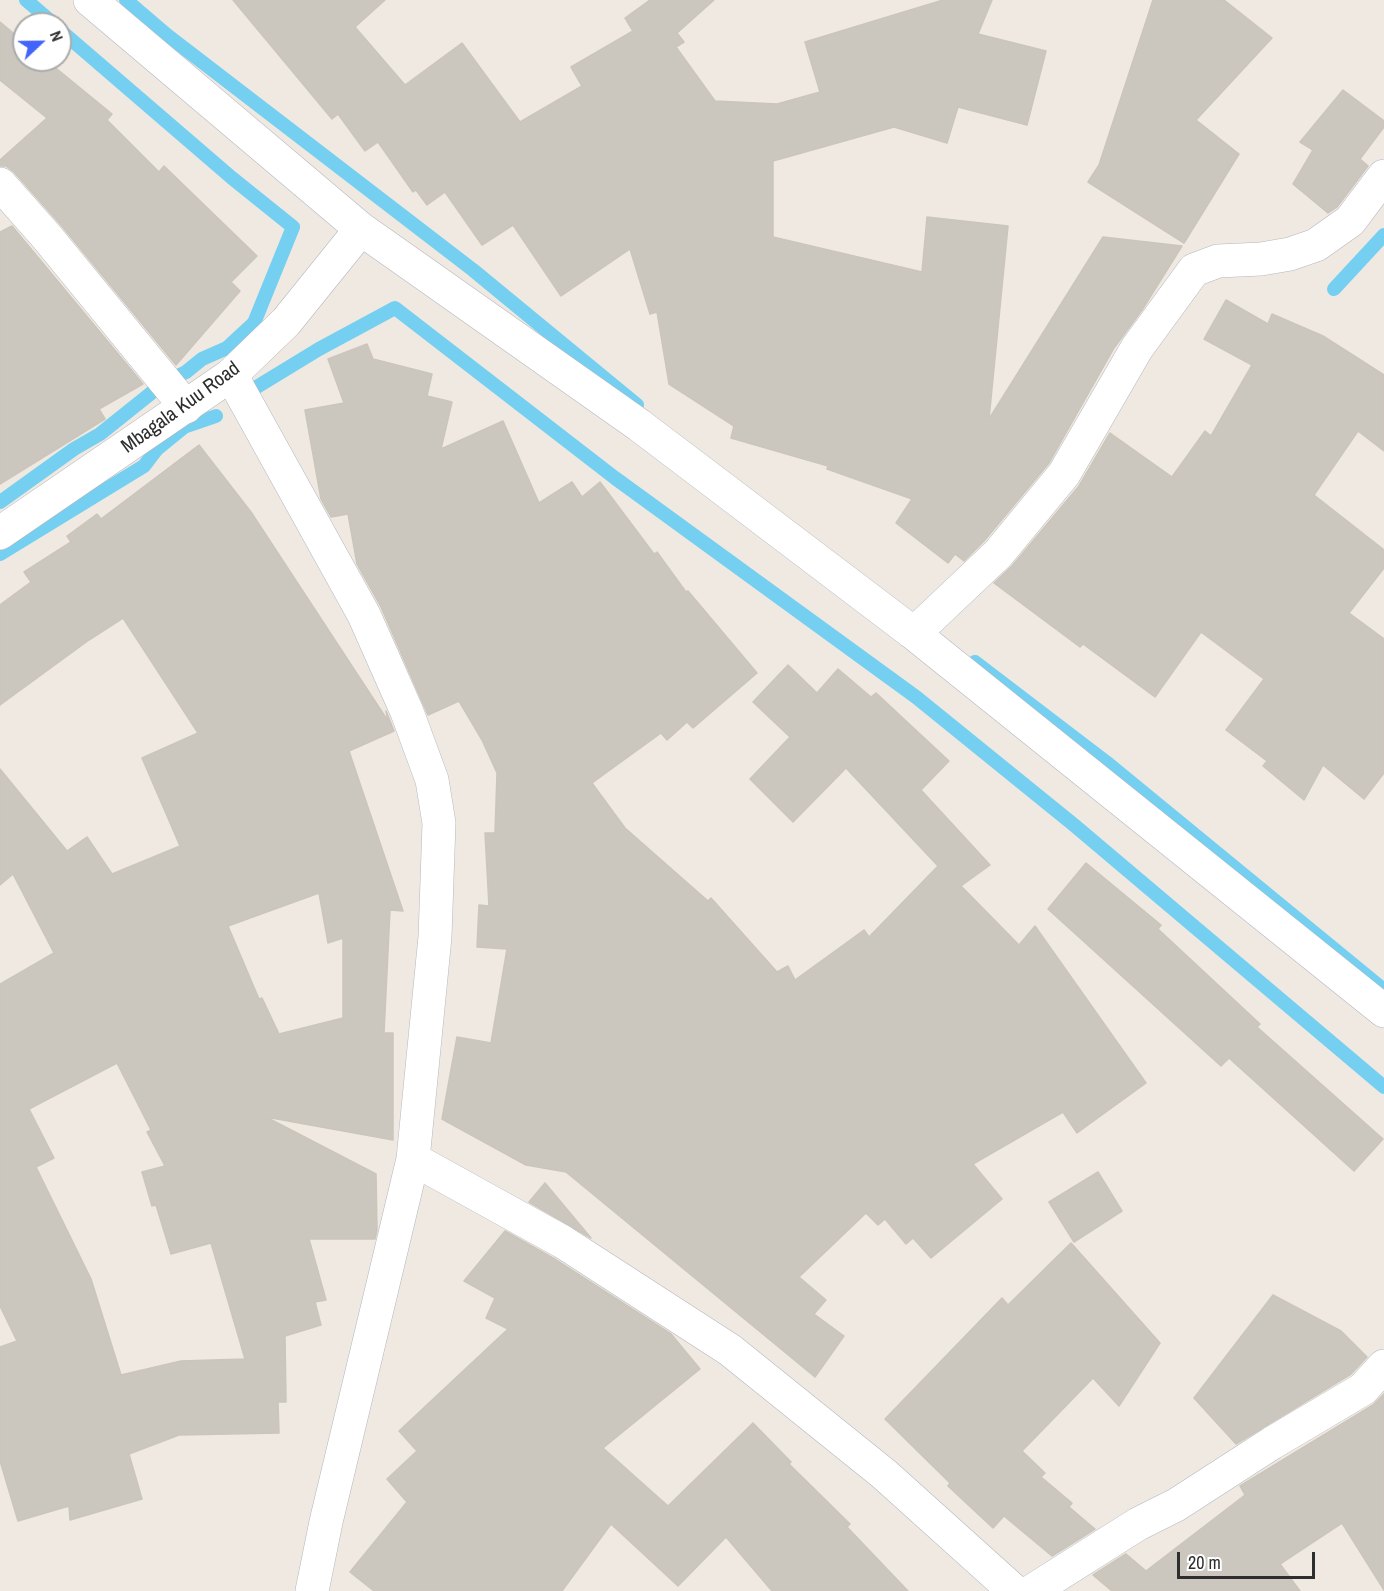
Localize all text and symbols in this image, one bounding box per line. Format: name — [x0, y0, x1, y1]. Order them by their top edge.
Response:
north arrow — [12, 12, 72, 72]
text: N — [45, 27, 69, 45]
street label: Mbagala Kuu Road — [117, 357, 245, 459]
scale bar — [1180, 1540, 1318, 1578]
text: 20 m — [1188, 1550, 1221, 1575]

